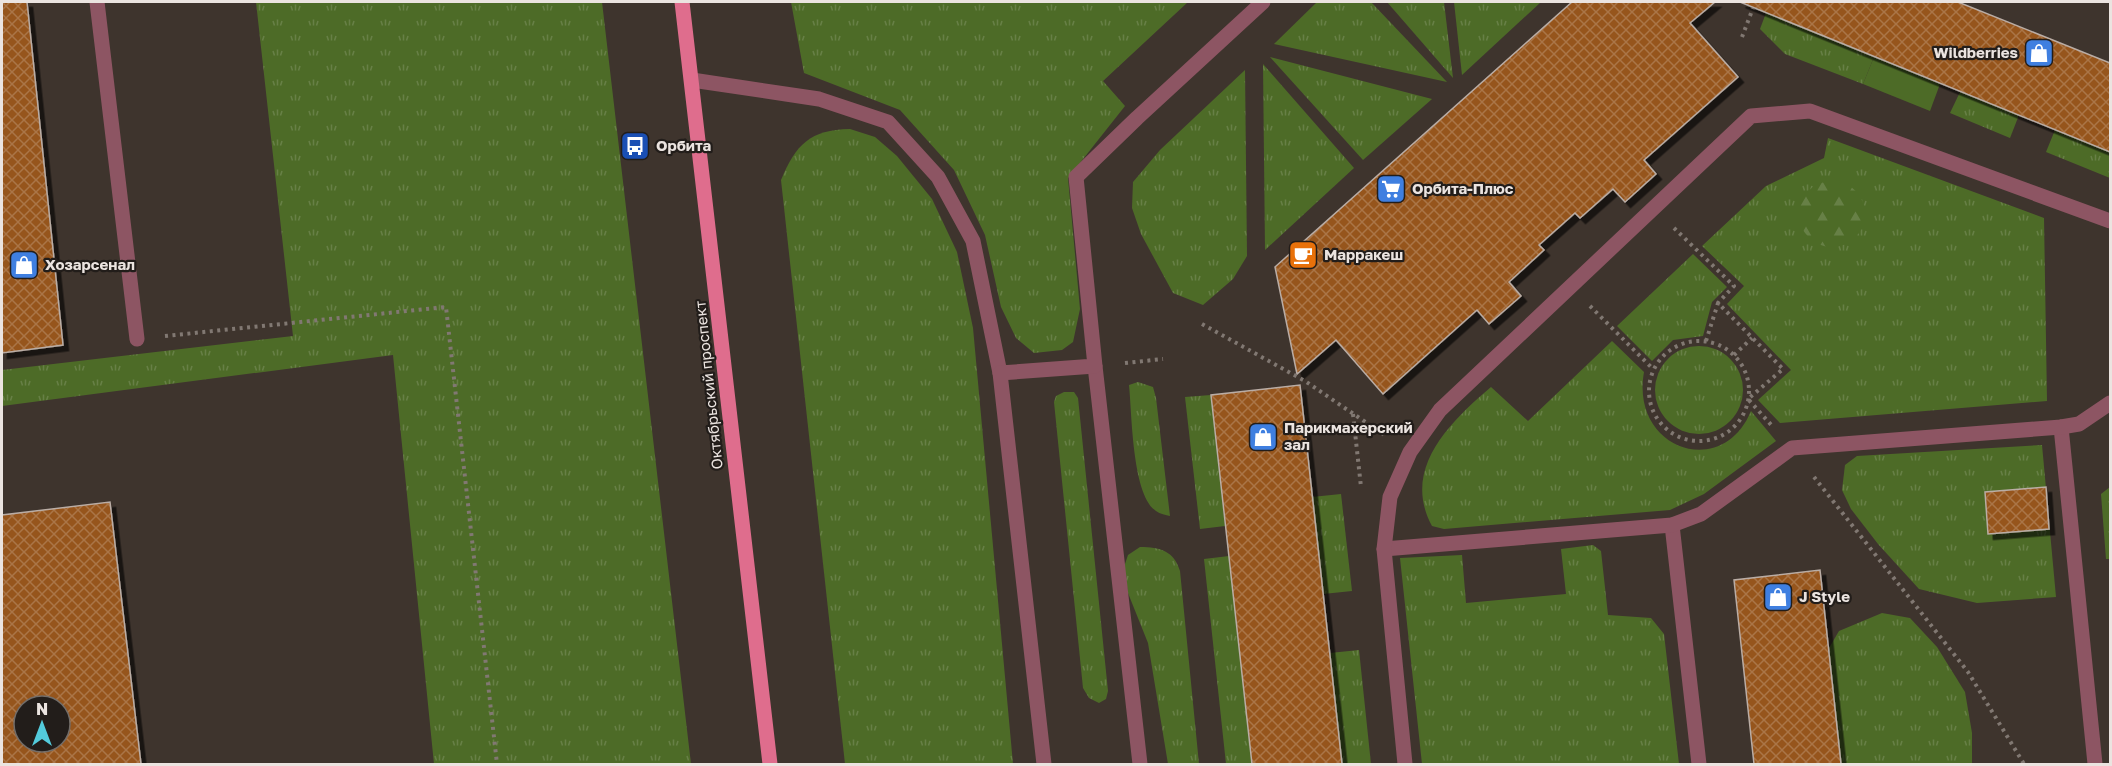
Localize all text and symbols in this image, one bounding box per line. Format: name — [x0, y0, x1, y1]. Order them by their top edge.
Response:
shop icon: Wildberries — [2023, 37, 2055, 69]
place label: Wildberries — [1934, 43, 2018, 61]
bus stop icon: Орбита — [619, 130, 651, 162]
place label: Орбита — [656, 136, 711, 154]
supermarket icon: Орбита-Плюс — [1375, 173, 1407, 205]
place label: Орбита-Плюс — [1412, 179, 1514, 197]
cafe icon: Марракеш — [1287, 239, 1319, 271]
place label: Марракеш — [1324, 245, 1403, 263]
shop icon: Хозарсенал — [8, 249, 40, 281]
place label: Хозарсенал — [45, 255, 135, 273]
street label: Октябрьский проспект — [690, 299, 726, 470]
place label: Парикмахерский зал — [1284, 418, 1413, 453]
shop icon: Парикмахерский зал — [1247, 421, 1279, 453]
shop icon: J Style — [1762, 581, 1794, 613]
place label: J Style — [1799, 587, 1850, 605]
north arrow — [12, 694, 72, 754]
text: N — [36, 699, 48, 719]

